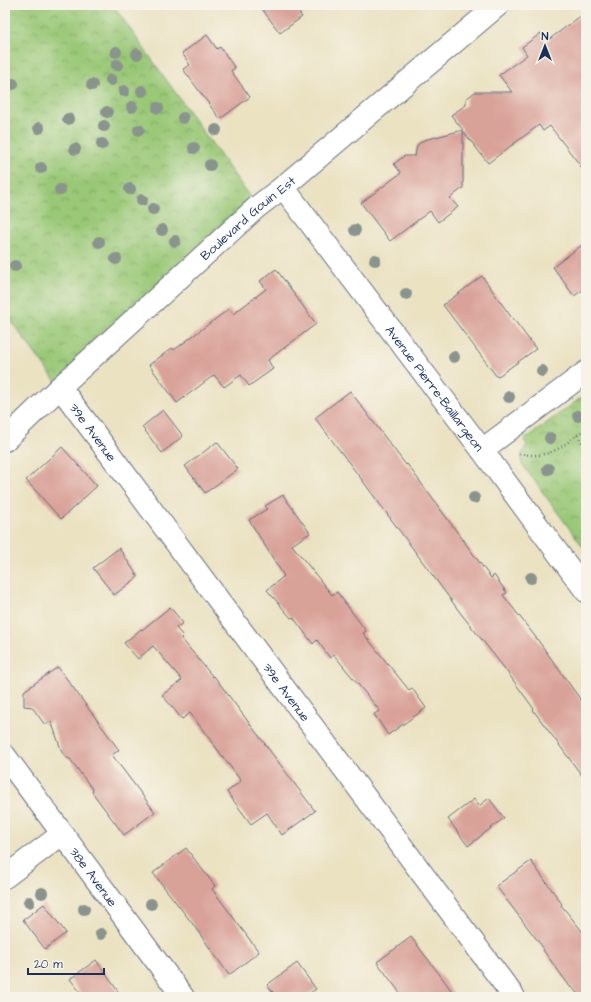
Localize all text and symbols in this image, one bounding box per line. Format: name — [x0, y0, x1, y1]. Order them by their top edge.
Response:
north arrow — [525, 26, 565, 66]
text: N — [542, 29, 549, 44]
street label: Boulevard Gouin Est — [196, 172, 300, 265]
street label: Avenue Pierre-Baillargeon — [381, 322, 488, 456]
street label: 39e Avenue — [65, 400, 120, 465]
street label: 39e Avenue — [258, 660, 314, 725]
street label: 38e Avenue — [65, 844, 121, 911]
scale bar — [28, 950, 104, 976]
text: 20 m — [34, 956, 63, 973]

